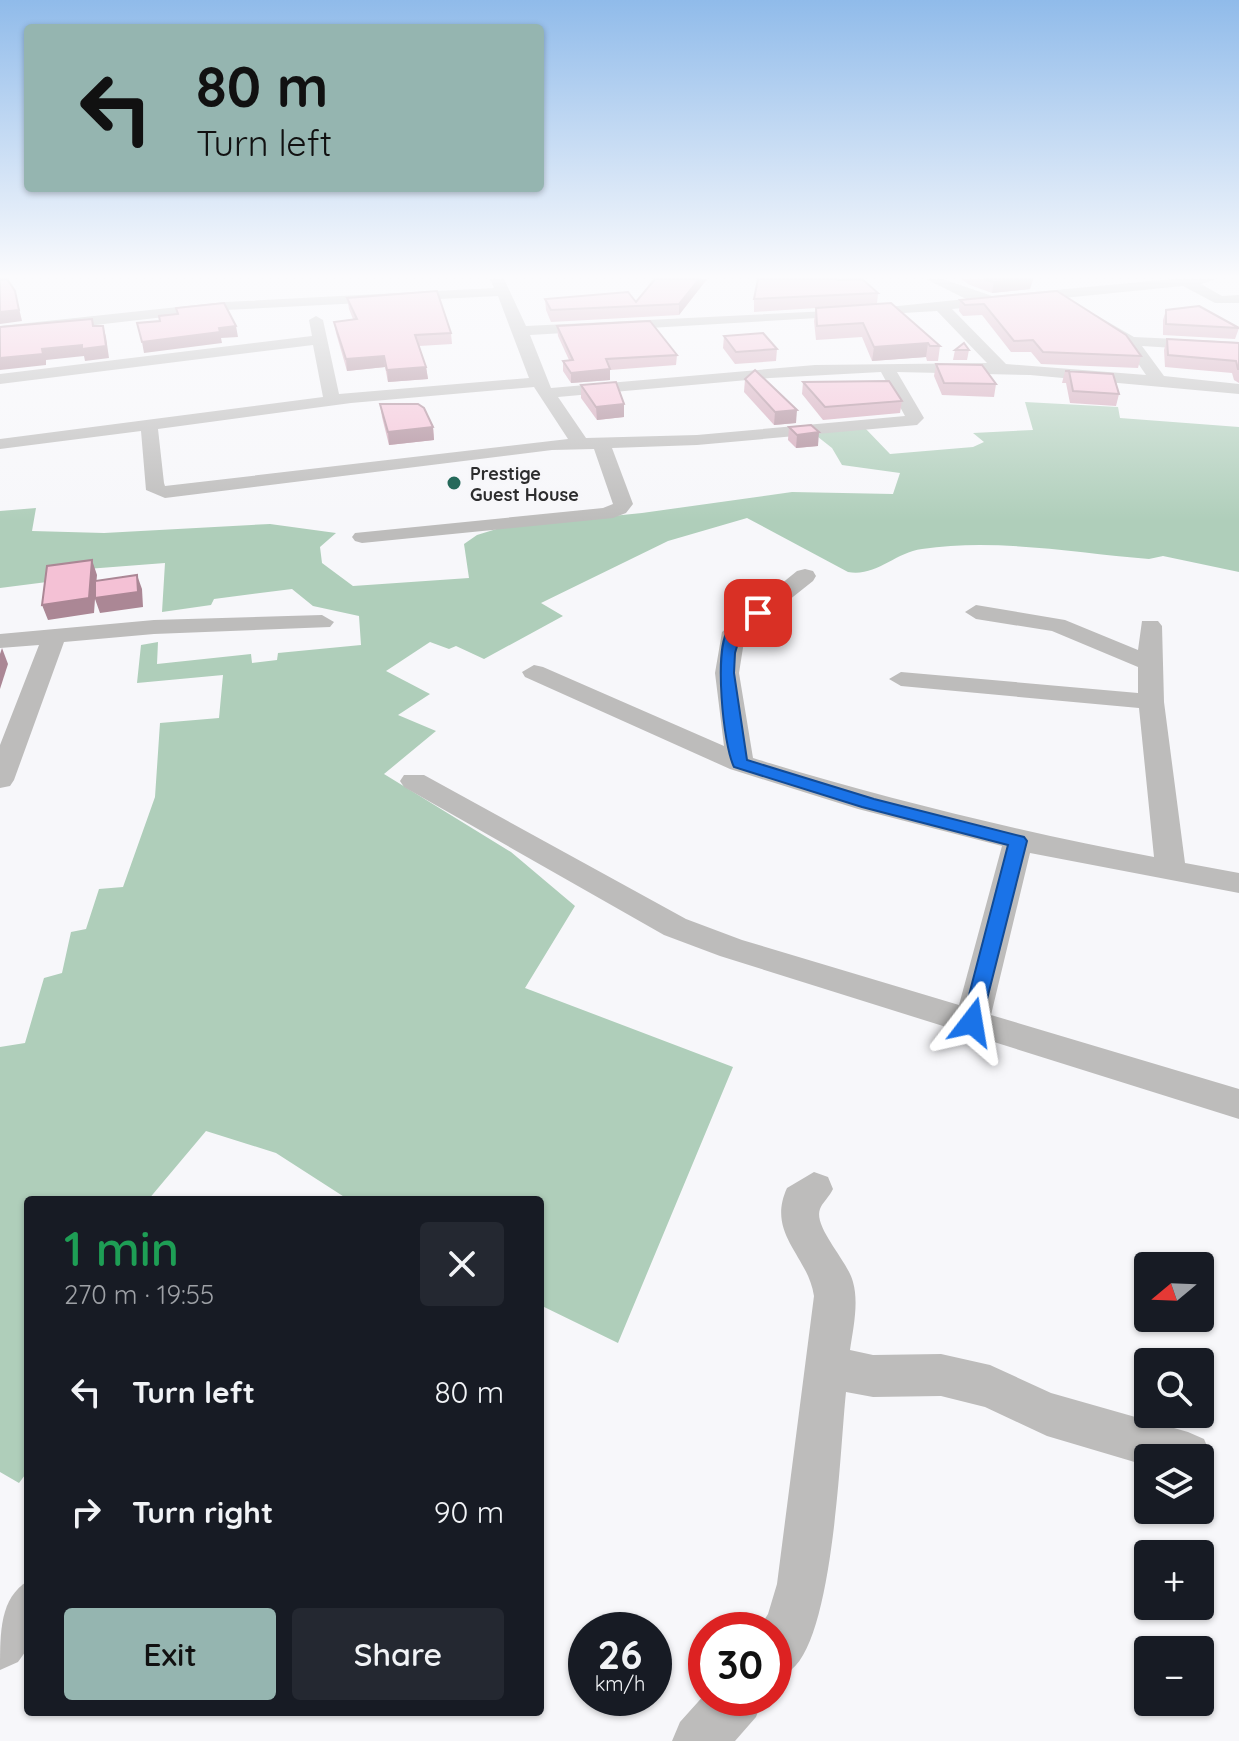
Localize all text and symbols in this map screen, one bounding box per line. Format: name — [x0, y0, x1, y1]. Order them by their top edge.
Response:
text: 80 m — [196, 51, 328, 121]
icon: left — [64, 56, 168, 160]
text: Turn left — [196, 120, 332, 165]
place label: Prestige Guest House — [470, 462, 579, 506]
marker: Prestige Guest House — [445, 474, 463, 492]
pin — [724, 579, 792, 647]
icon: arrive — [736, 591, 780, 635]
position arrow — [930, 980, 1014, 1064]
text: 1 min — [64, 1218, 179, 1278]
button: close — [420, 1222, 504, 1306]
north arrow — [1134, 1252, 1214, 1332]
map controls — [1134, 1252, 1214, 1716]
text: 270 m · 19:55 — [64, 1278, 214, 1311]
button: search — [1134, 1348, 1214, 1428]
icon: left — [64, 1370, 108, 1414]
text: Turn left — [132, 1373, 255, 1411]
text: 80 m — [434, 1373, 504, 1411]
button: layers — [1134, 1444, 1214, 1524]
icon: right — [64, 1490, 108, 1534]
text: Turn right — [132, 1493, 273, 1531]
text: 90 m — [434, 1493, 504, 1531]
button: + — [1134, 1540, 1214, 1620]
button: Exit — [64, 1608, 276, 1700]
button: Share — [292, 1608, 504, 1700]
speed limit sign: 30 — [688, 1612, 792, 1716]
text: 26 — [598, 1629, 642, 1679]
button: − — [1134, 1636, 1214, 1716]
text: km/h — [595, 1671, 645, 1696]

